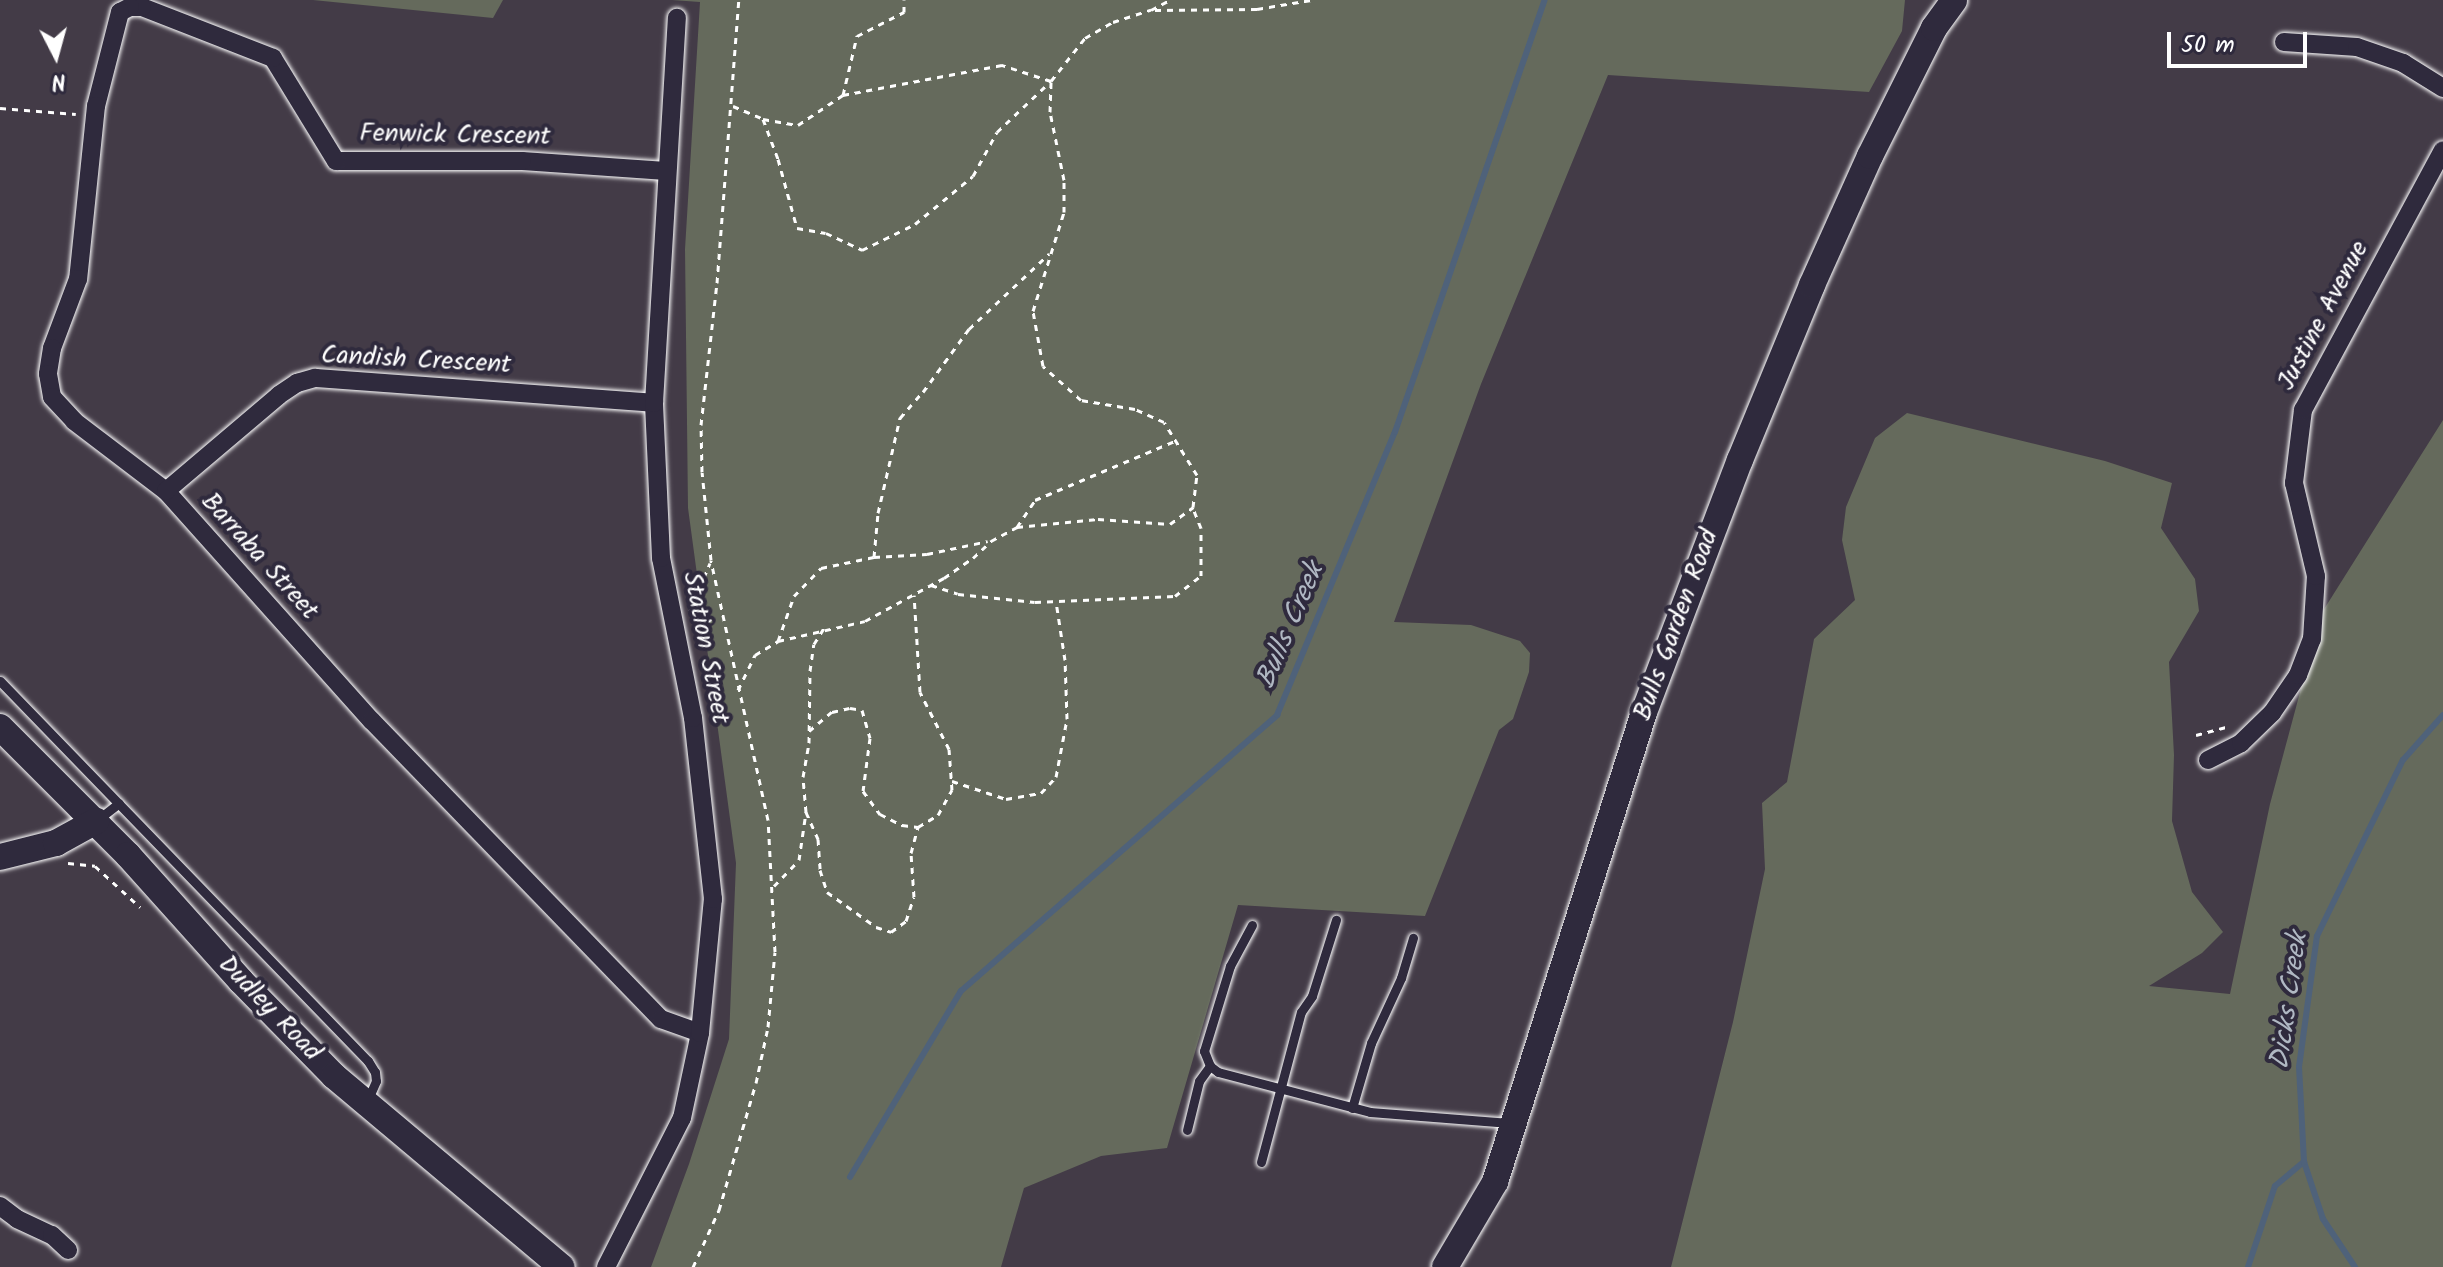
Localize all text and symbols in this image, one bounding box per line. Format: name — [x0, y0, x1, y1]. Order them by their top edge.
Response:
north arrow — [16, 16, 96, 96]
scale bar — [2171, 16, 2311, 66]
text: 50 m — [2181, 26, 2235, 65]
text: N — [50, 62, 67, 98]
street label: Fenwick Crescent — [359, 119, 551, 153]
street label: Justine Avenue — [2272, 236, 2376, 396]
street label: Candish Crescent — [320, 340, 512, 382]
street label: Barraba Street — [194, 487, 324, 627]
street label: Bulls Garden Road — [1628, 525, 1726, 725]
water label: Bulls Creek — [1250, 558, 1332, 694]
street label: Station Street — [675, 569, 735, 727]
water label: Dicks Creek — [2264, 930, 2316, 1072]
street label: Dudley Road — [211, 950, 327, 1068]

